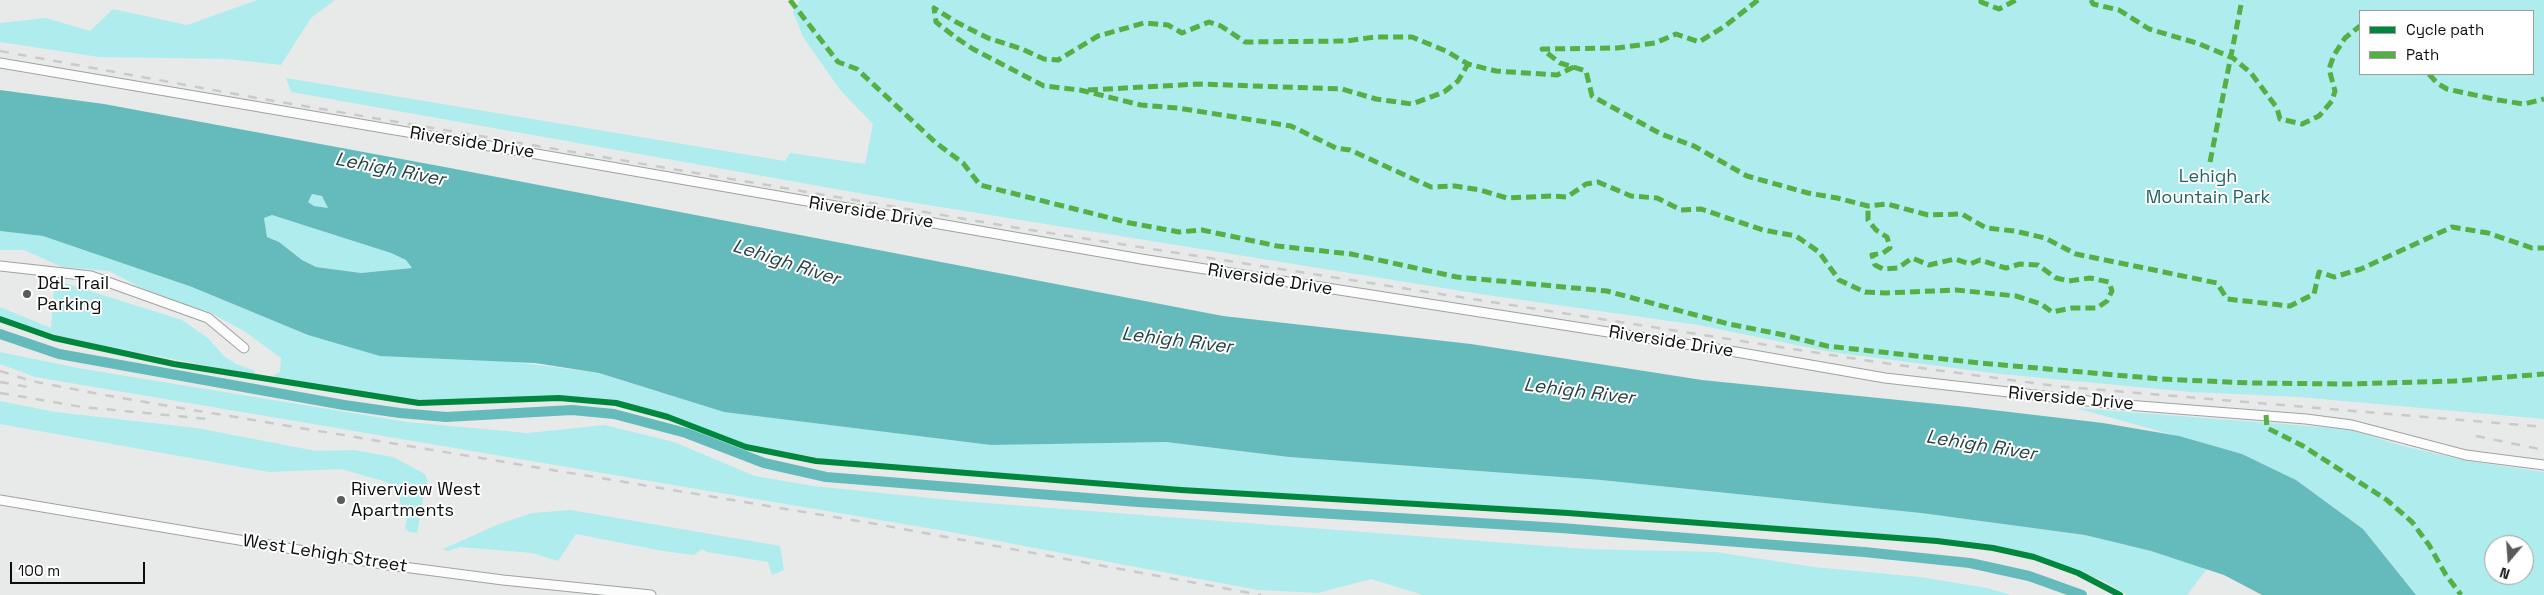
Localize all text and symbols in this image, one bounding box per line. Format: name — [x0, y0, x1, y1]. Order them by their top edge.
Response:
legend — [2359, 10, 2534, 75]
text: Cycle path — [2406, 20, 2484, 39]
text: Path — [2406, 45, 2439, 64]
street label: Riverside Drive — [408, 122, 536, 164]
water label: Lehigh River — [333, 148, 447, 192]
park label: Lehigh Mountain Park — [2146, 166, 2270, 208]
street label: Riverside Drive — [807, 192, 935, 234]
water label: Lehigh River — [729, 235, 843, 291]
street label: Riverside Drive — [1206, 259, 1334, 301]
place label: D&L Trail Parking — [37, 273, 109, 316]
marker: D&L Trail Parking — [21, 288, 33, 300]
street label: Riverside Drive — [1607, 321, 1735, 363]
water label: Lehigh River — [1120, 323, 1234, 359]
water label: Lehigh River — [1522, 374, 1636, 410]
street label: Riverside Drive — [2007, 383, 2135, 415]
water label: Lehigh River — [1924, 426, 2038, 466]
place label: Riverview West Apartments — [351, 479, 481, 522]
marker: Riverview West Apartments — [335, 494, 347, 506]
street label: West Lehigh Street — [241, 530, 409, 578]
north arrow — [2484, 535, 2534, 585]
scale bar — [12, 552, 148, 584]
text: 100 m — [18, 561, 60, 580]
text: N — [2497, 563, 2512, 583]

